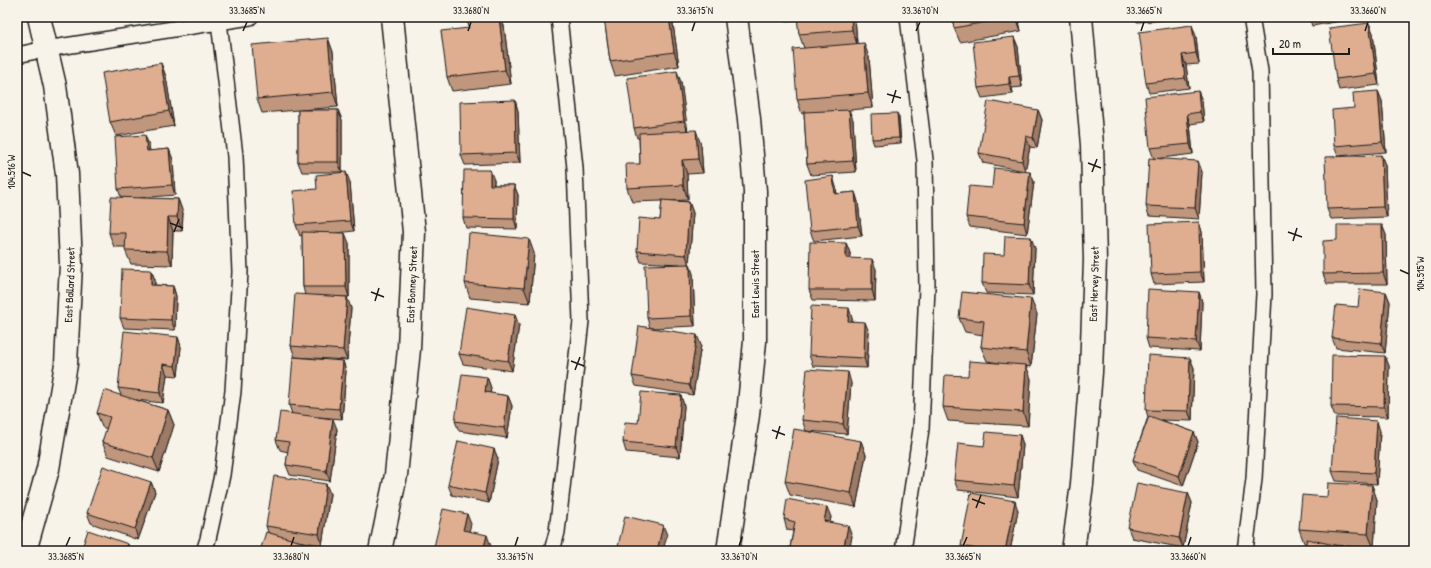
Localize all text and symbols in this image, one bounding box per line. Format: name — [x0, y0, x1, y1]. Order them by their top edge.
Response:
text: 33.3685°N — [229, 4, 265, 17]
text: 33.3680°N — [453, 4, 489, 17]
text: 33.3675°N — [677, 4, 713, 17]
text: 33.3670°N — [902, 4, 938, 17]
text: 33.3665°N — [1126, 4, 1162, 17]
text: 33.3660°N — [1350, 4, 1386, 17]
scale bar — [1273, 30, 1349, 56]
text: 20 m — [1279, 35, 1301, 52]
text: 104.516°W — [5, 154, 18, 189]
street label: East Bonney Street — [403, 245, 420, 323]
street label: East Hervey Street — [1086, 246, 1102, 322]
street label: East Ballard Street — [61, 247, 78, 323]
street label: East Lewis Street — [748, 250, 762, 318]
text: 104.515°W — [1414, 256, 1427, 291]
text: 33.3685°N — [48, 550, 84, 563]
text: 33.3680°N — [273, 550, 309, 563]
text: 33.3675°N — [497, 550, 533, 563]
text: 33.3670°N — [721, 550, 757, 563]
text: 33.3665°N — [945, 550, 981, 563]
text: 33.3660°N — [1170, 550, 1206, 563]

